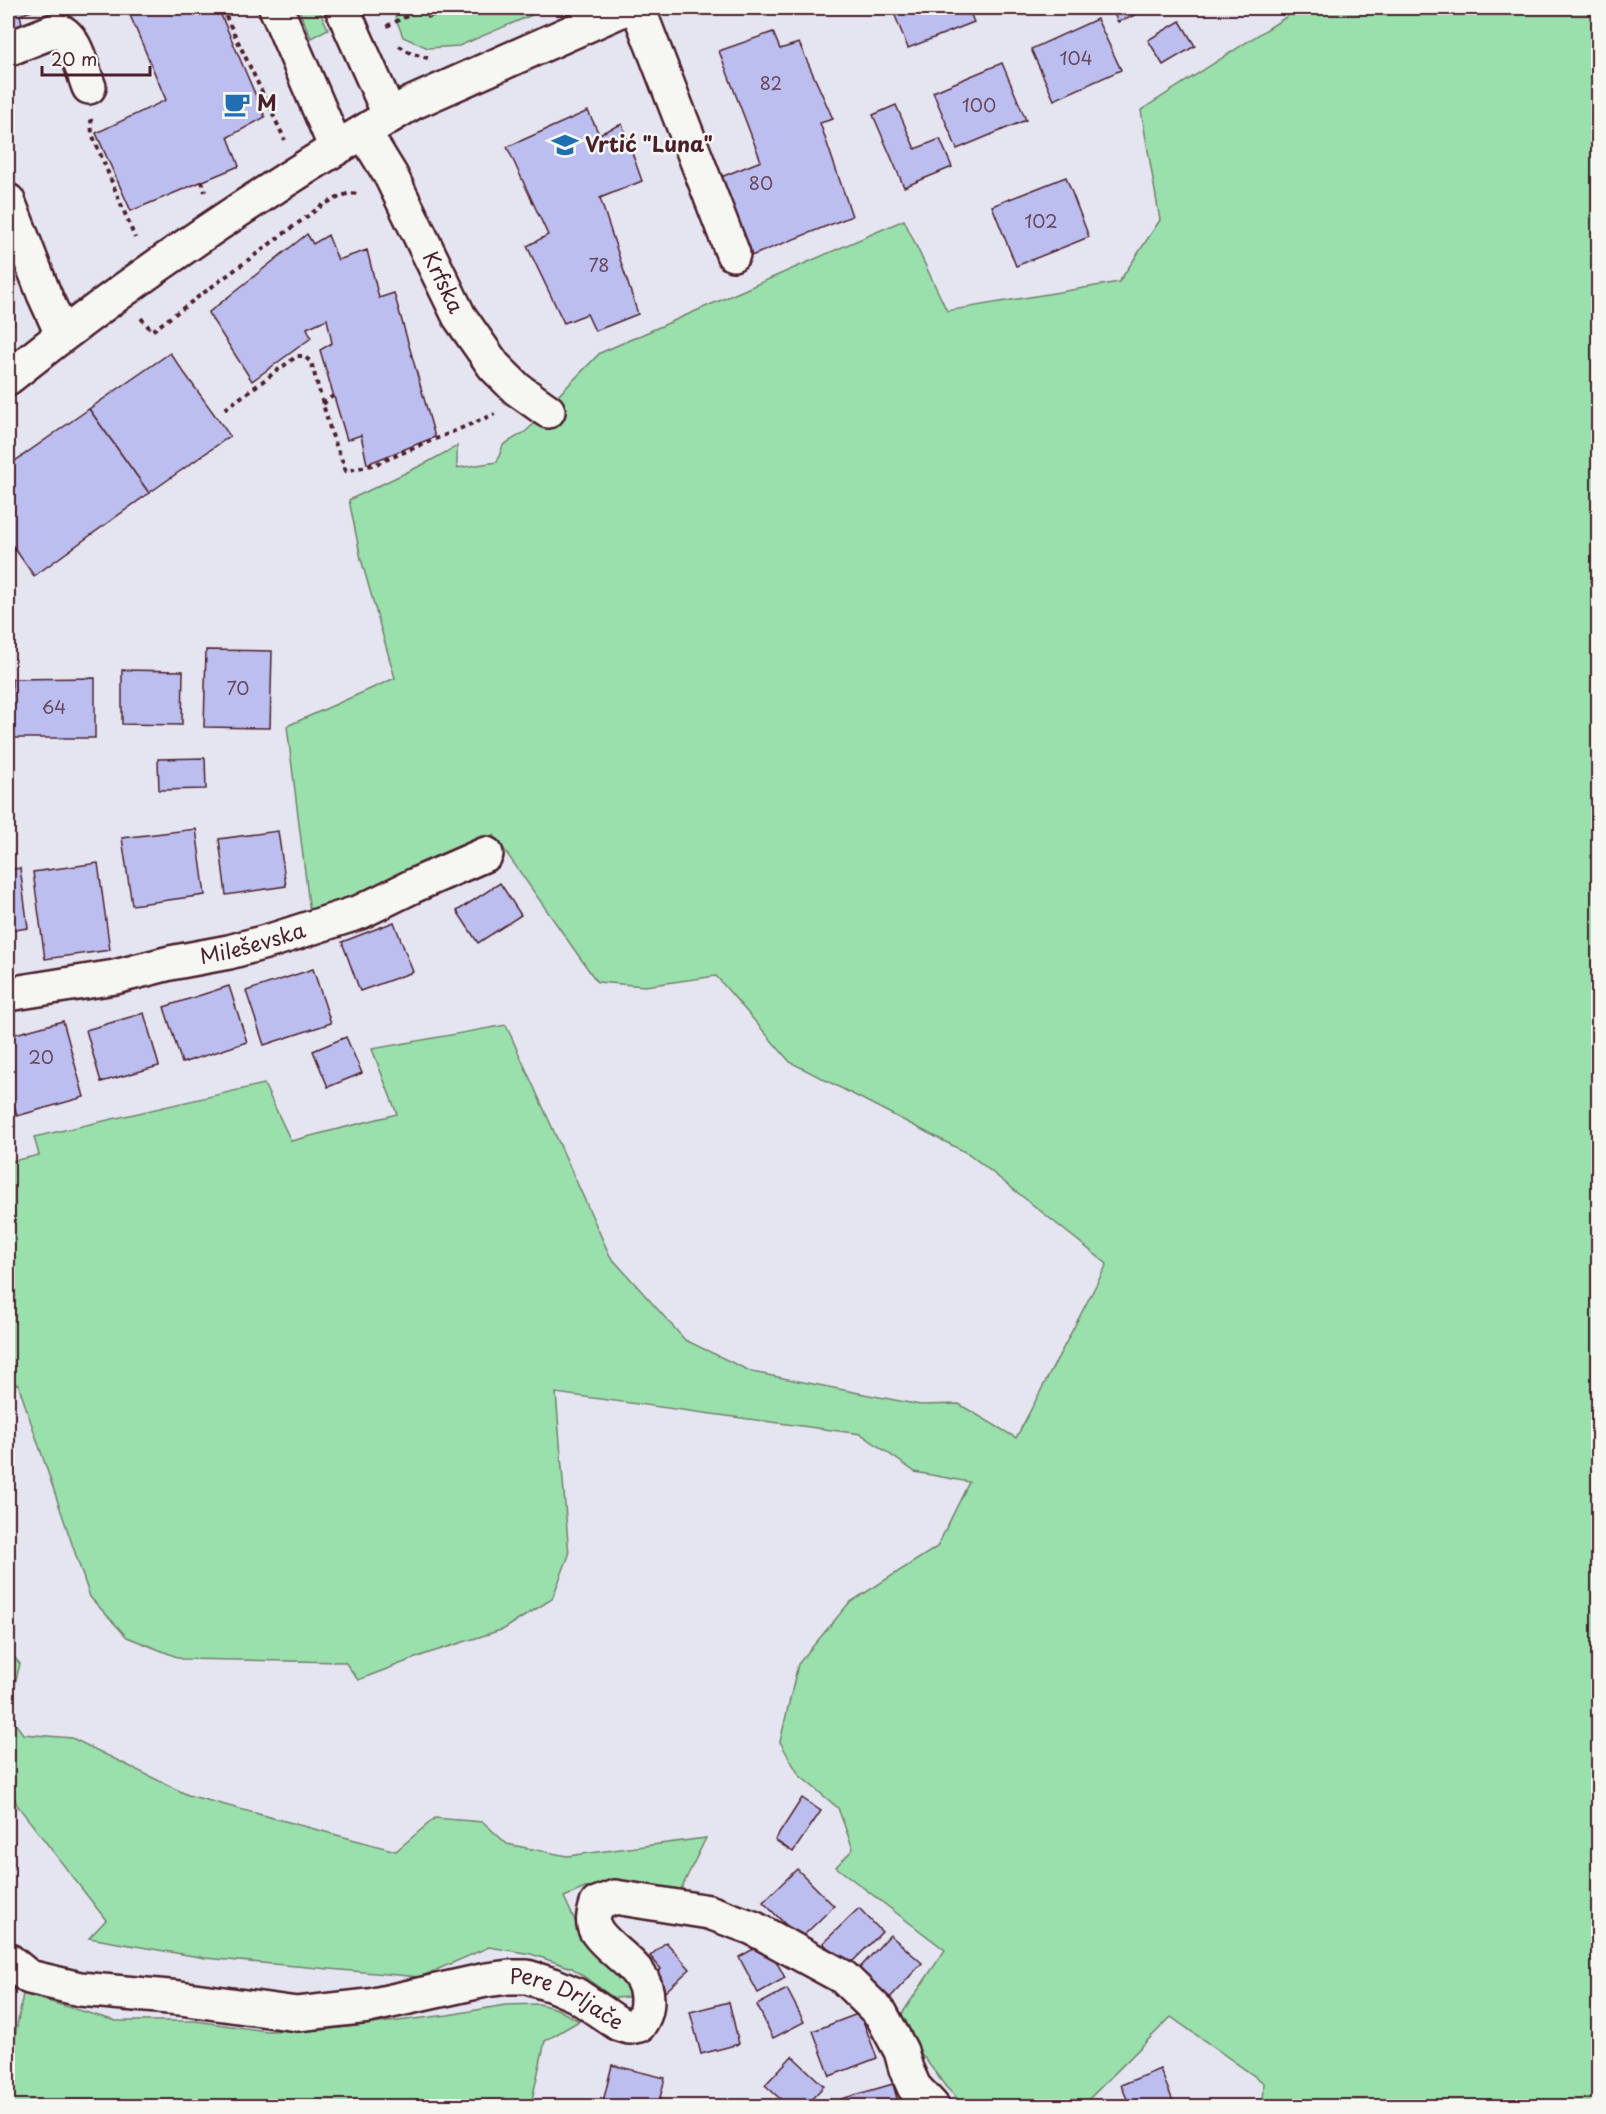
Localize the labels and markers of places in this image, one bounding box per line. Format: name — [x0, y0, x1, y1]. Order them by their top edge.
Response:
place label: M — [257, 86, 277, 118]
cafe icon: M — [222, 89, 252, 119]
place label: Vrtić "Luna" — [585, 127, 713, 159]
school or university icon: Vrtić "Luna" — [550, 130, 580, 160]

